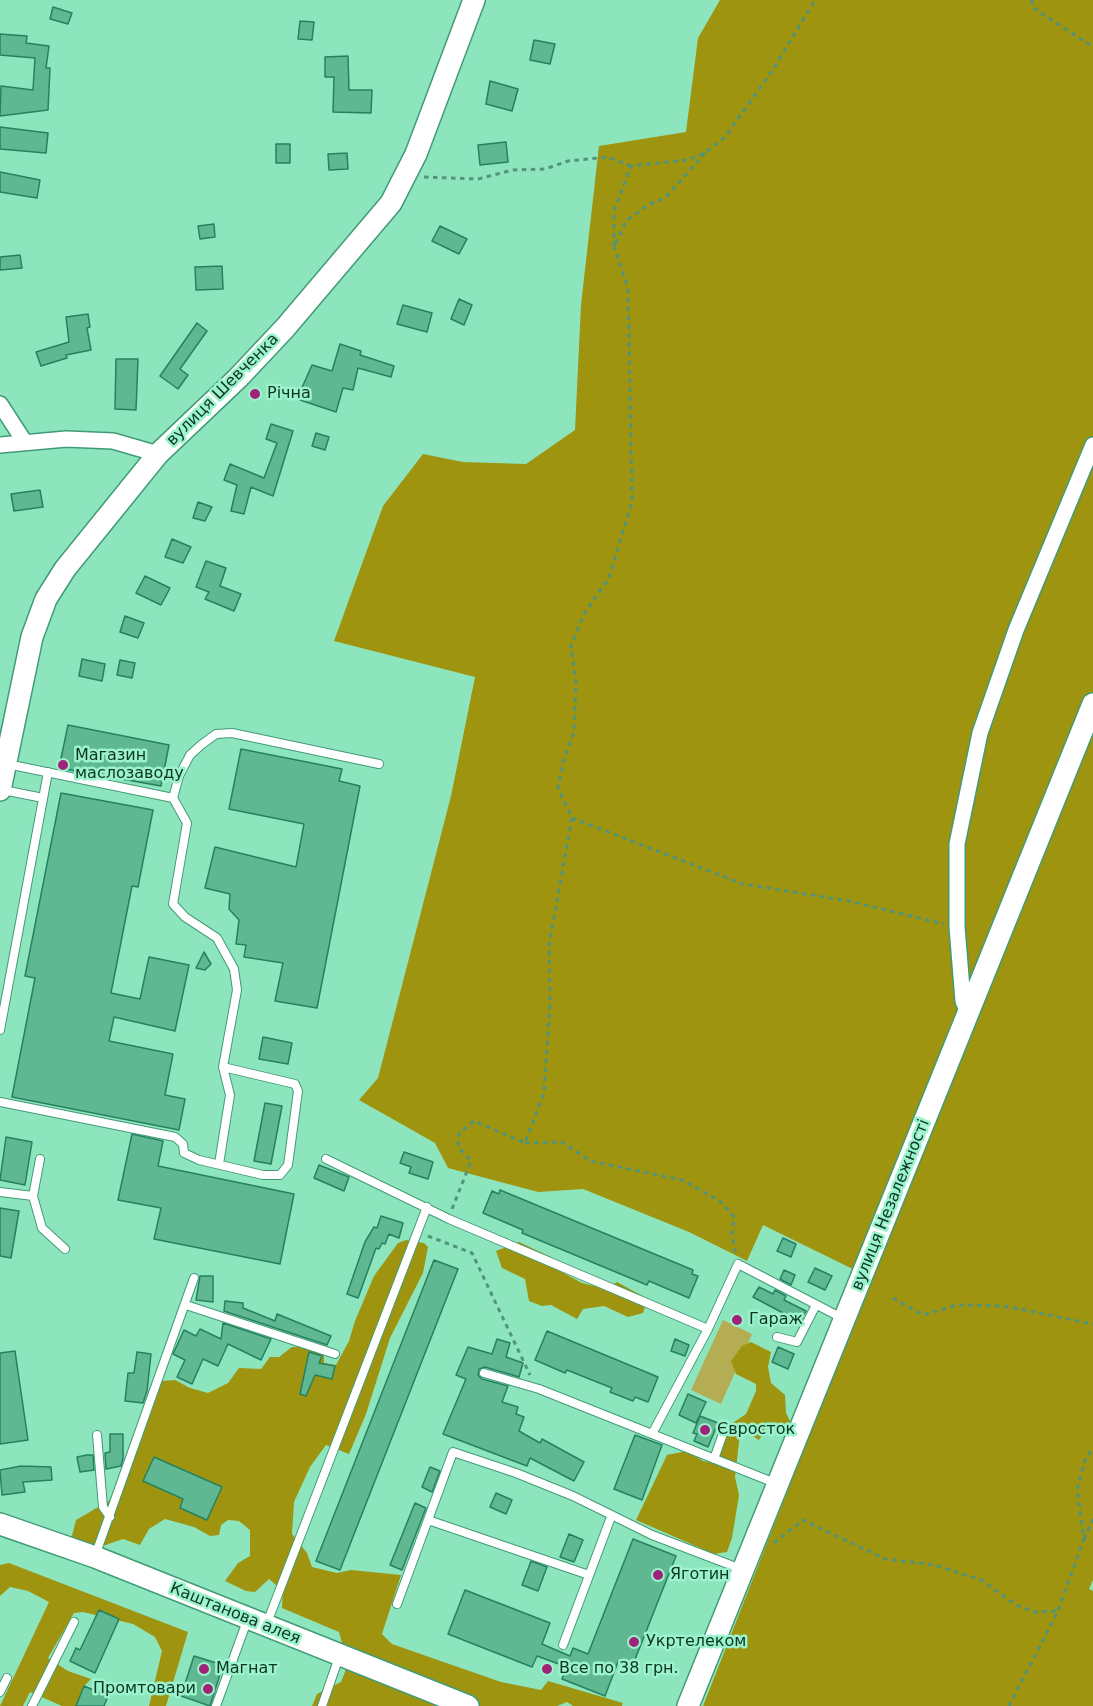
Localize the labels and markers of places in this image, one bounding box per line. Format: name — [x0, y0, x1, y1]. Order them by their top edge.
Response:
place label: Річна — [267, 384, 311, 404]
marker: Річна — [248, 387, 262, 401]
place label: Магазин маслозаводу — [75, 746, 184, 784]
marker: Магазин маслозаводу — [56, 758, 70, 772]
place label: Гараж — [749, 1310, 803, 1330]
marker: Гараж — [730, 1313, 744, 1327]
place label: Євросток — [717, 1420, 795, 1440]
marker: Євросток — [698, 1423, 712, 1437]
place label: Яготин — [670, 1565, 729, 1585]
marker: Яготин — [651, 1568, 665, 1582]
place label: Укртелеком — [646, 1632, 746, 1652]
marker: Укртелеком — [627, 1635, 641, 1649]
place label: Магнат — [216, 1659, 278, 1679]
place label: Все по 38 грн. — [559, 1659, 679, 1679]
marker: Магнат — [197, 1662, 211, 1676]
marker: Все по 38 грн. — [540, 1662, 554, 1676]
place label: Промтовари — [93, 1679, 196, 1699]
marker: Промтовари — [201, 1682, 215, 1696]

